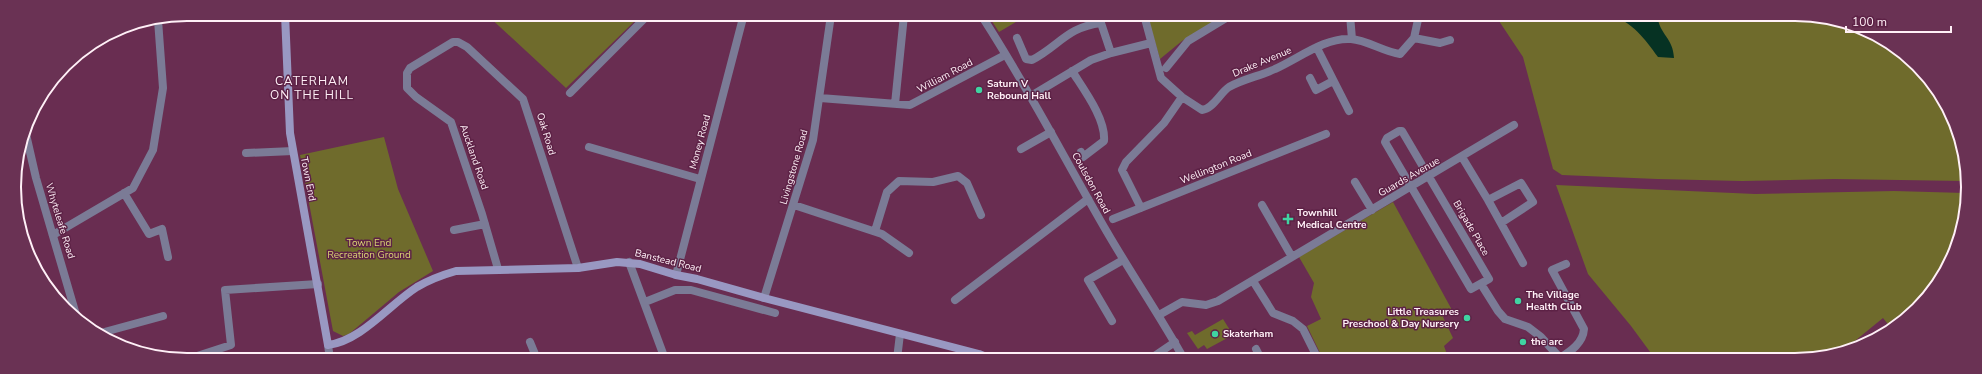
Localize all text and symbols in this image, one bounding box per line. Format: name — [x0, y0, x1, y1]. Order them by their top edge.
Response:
scale bar — [1846, 8, 1951, 34]
text: 100 m — [1852, 14, 1887, 30]
street label: Drake Avenue — [1230, 43, 1294, 81]
street label: William Road — [915, 55, 975, 97]
district label: CATERHAM ON THE HILL — [270, 73, 354, 103]
place label: Saturn V Rebound Hall — [987, 77, 1052, 103]
marker: Saturn V Rebound Hall — [974, 85, 984, 95]
street label: Oak Road — [533, 111, 559, 157]
street label: Money Road — [686, 113, 714, 171]
street label: Auckland Road — [456, 123, 492, 192]
street label: Livingstone Road — [777, 128, 811, 206]
street label: Wellington Road — [1178, 146, 1254, 188]
street label: Coulsdon Road — [1068, 150, 1114, 216]
street label: Guards Avenue — [1376, 154, 1442, 200]
street label: Town End — [297, 156, 319, 202]
street label: Whyteleafe Road — [42, 181, 78, 261]
street label: Brigade Place — [1449, 198, 1493, 258]
place label: Townhill Medical Centre — [1297, 206, 1367, 232]
marker: Townhill Medical Centre — [1282, 213, 1294, 225]
park label: Town End Recreation Ground — [327, 236, 411, 262]
street label: Banstead Road — [633, 246, 703, 276]
place label: The Village Health Club — [1526, 288, 1582, 314]
marker: The Village Health Club — [1513, 296, 1523, 306]
place label: Little Treasures Preschool & Day Nursery — [1343, 305, 1460, 331]
marker: Little Treasures Preschool & Day Nursery — [1462, 313, 1472, 323]
place label: Skaterham — [1223, 327, 1274, 341]
marker: Skaterham — [1210, 329, 1220, 339]
place label: the arc — [1531, 335, 1563, 349]
marker: the arc — [1518, 337, 1528, 347]

